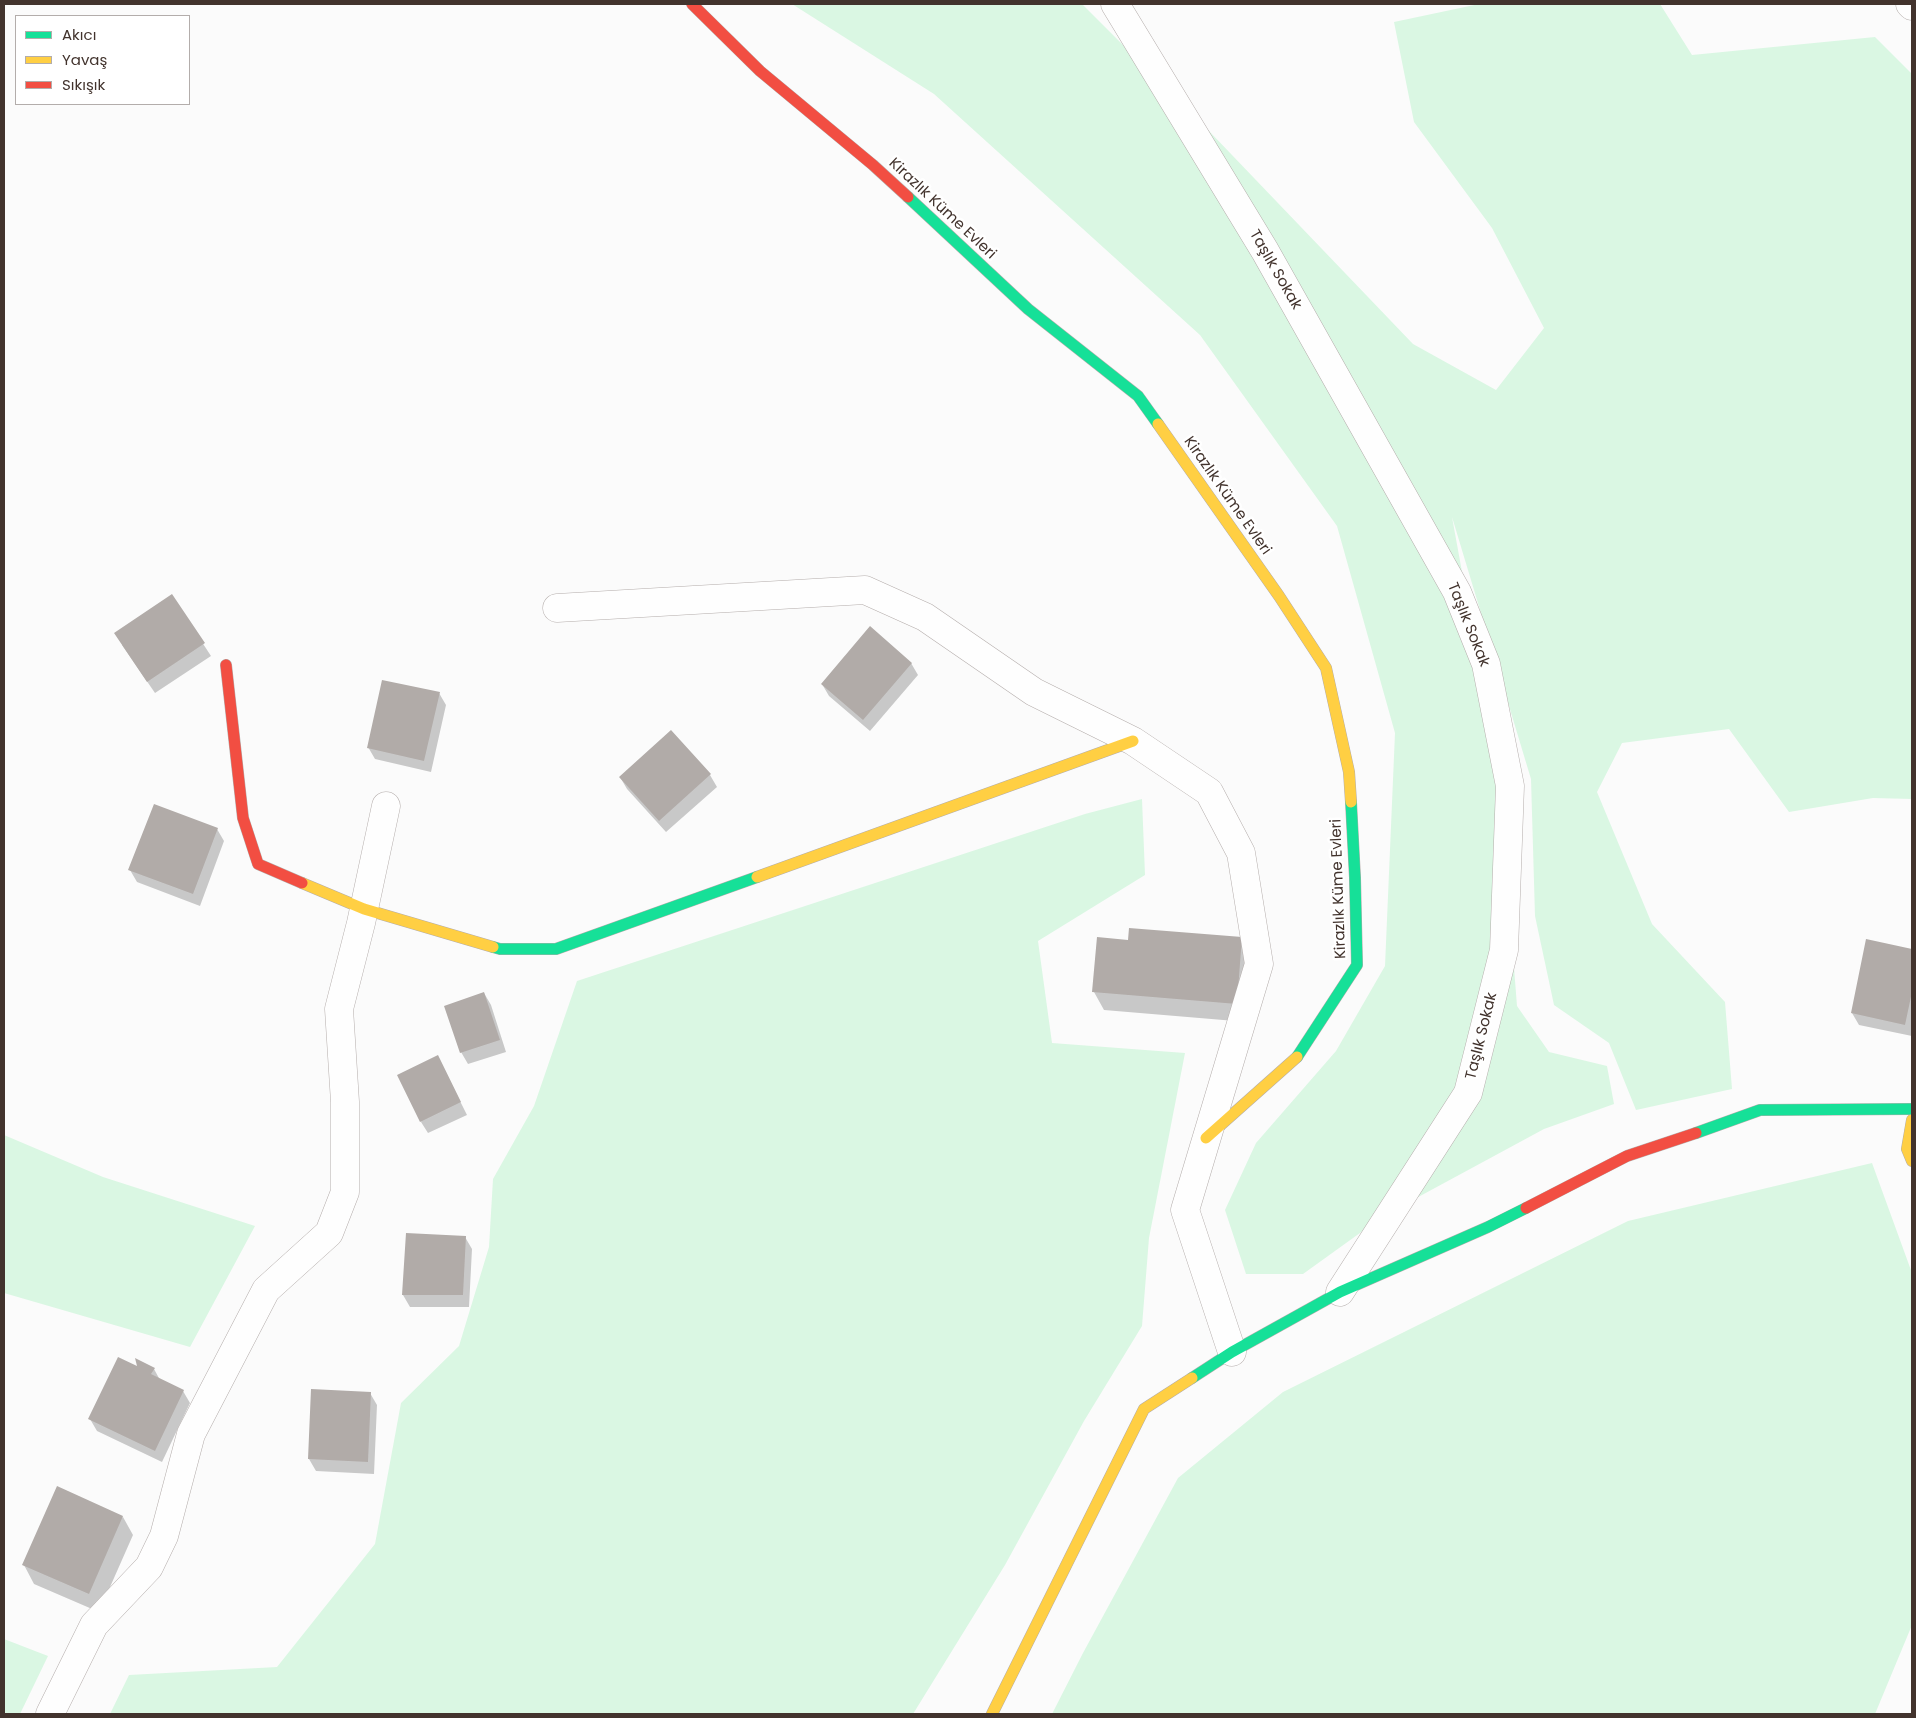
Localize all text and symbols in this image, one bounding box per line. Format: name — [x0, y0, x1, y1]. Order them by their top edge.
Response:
legend — [15, 15, 190, 105]
text: Akıcı — [62, 24, 96, 45]
text: Yavaş — [62, 49, 107, 70]
text: Sıkışık — [62, 74, 105, 95]
street label: Kirazlık Küme Evleri — [885, 155, 999, 263]
street label: Taşlık Sokak — [1245, 227, 1305, 313]
street label: Kirazlık Küme Evleri — [1179, 433, 1275, 559]
street label: Taşlık Sokak — [1443, 580, 1493, 670]
street label: Kirazlık Küme Evleri — [1328, 819, 1350, 959]
street label: Taşlık Sokak — [1462, 991, 1502, 1081]

